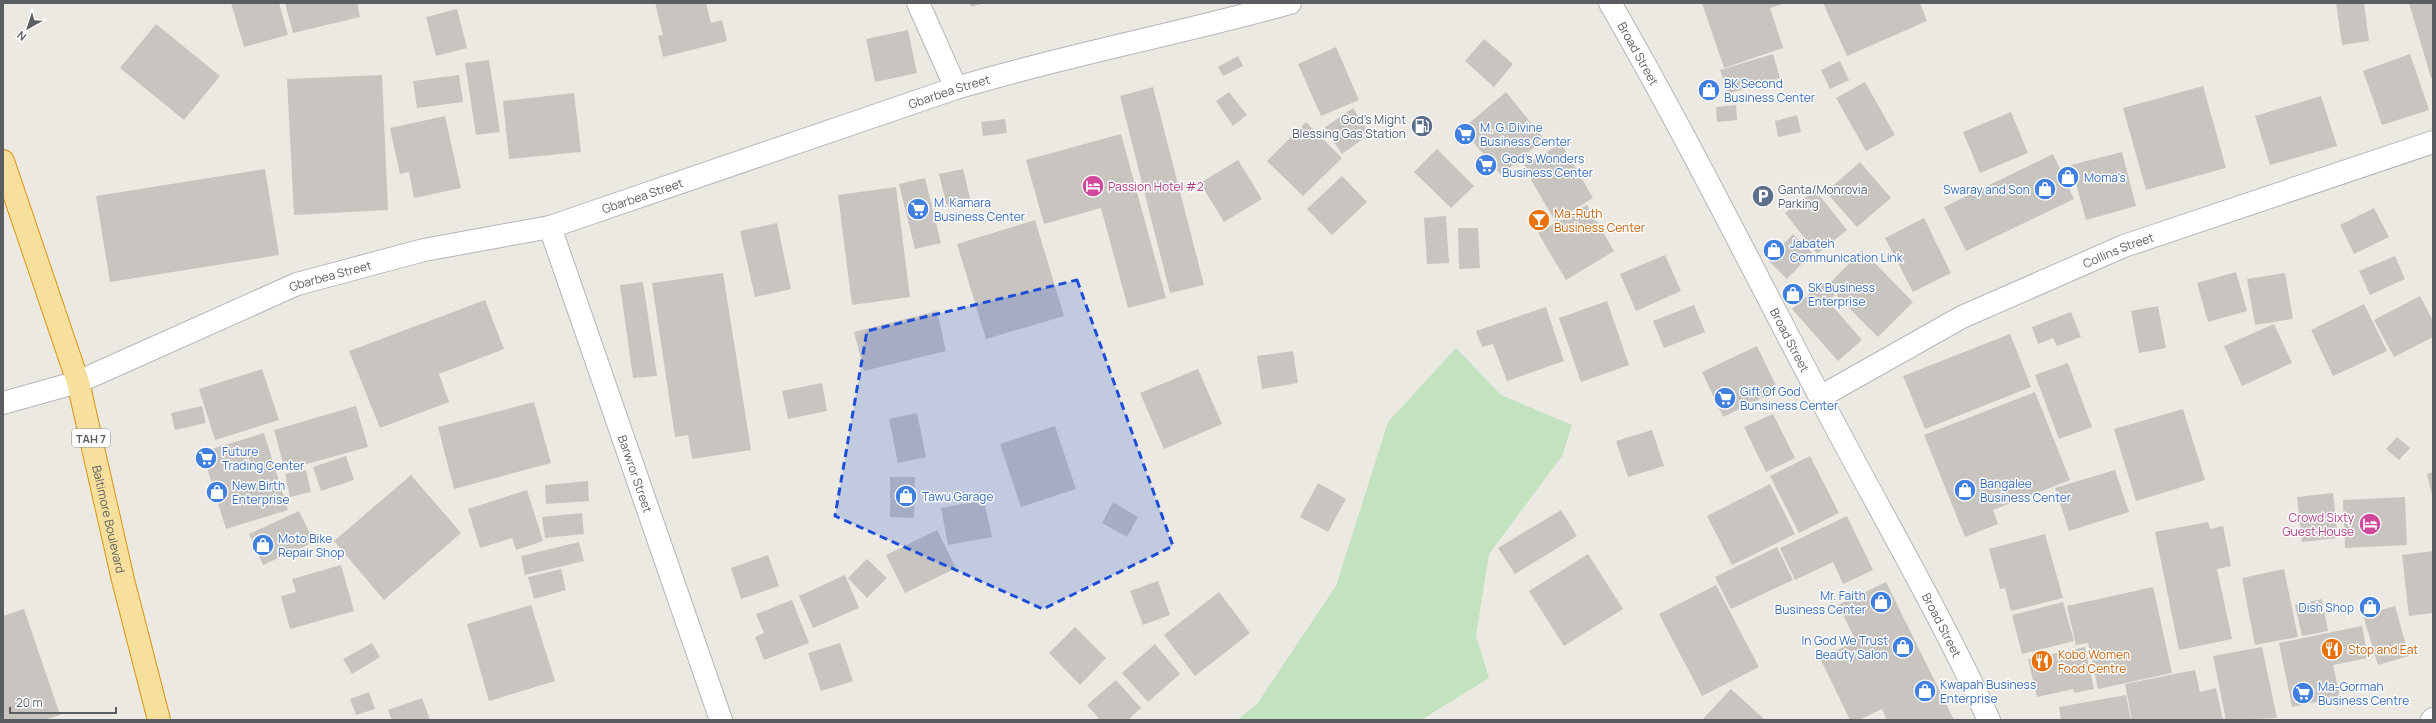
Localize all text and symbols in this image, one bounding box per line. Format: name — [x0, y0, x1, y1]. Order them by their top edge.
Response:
north arrow — [8, 8, 48, 48]
street label: Broad Street — [1614, 19, 1663, 88]
text: N — [14, 28, 29, 44]
street label: Gbarbea Street — [906, 70, 992, 112]
place label: BK Second Business Center — [1724, 75, 1816, 106]
shop icon: BK Second Business Center — [1696, 77, 1722, 103]
place label: God's Might Blessing Gas Station — [1292, 111, 1406, 142]
fuel station icon: God's Might Blessing Gas Station — [1409, 113, 1435, 139]
place label: M. G. Divine Business Center — [1480, 119, 1572, 150]
supermarket icon: M. G. Divine Business Center — [1452, 121, 1478, 147]
place label: God's Wonders Business Center — [1502, 150, 1594, 181]
supermarket icon: God's Wonders Business Center — [1473, 152, 1499, 178]
shop icon: Moma's — [2055, 164, 2081, 190]
place label: Moma's — [2084, 169, 2126, 186]
hotel icon: Passion Hotel #2 — [1080, 173, 1106, 199]
street label: Gbarbea Street — [599, 174, 685, 217]
shop icon: Swaray and Son — [2032, 176, 2058, 202]
place label: Passion Hotel #2 — [1108, 178, 1204, 195]
place label: Ganta/Monrovia Parking — [1778, 181, 1867, 212]
place label: Swaray and Son — [1943, 181, 2030, 198]
parking icon: Ganta/Monrovia Parking — [1750, 183, 1776, 209]
place label: M. Kamara Business Center — [934, 194, 1026, 225]
supermarket icon: M. Kamara Business Center — [905, 196, 931, 222]
place label: Ma-Ruth Business Center — [1554, 205, 1646, 236]
bar icon: Ma-Ruth Business Center — [1526, 207, 1552, 233]
street label: Collins Street — [2080, 228, 2156, 272]
place label: Jabateh Communication Link — [1790, 235, 1904, 266]
shop icon: Jabateh Communication Link — [1761, 237, 1787, 263]
street label: Gbarbea Street — [286, 256, 373, 295]
place label: SK Business Enterprise — [1808, 279, 1875, 310]
shop icon: SK Business Enterprise — [1780, 281, 1806, 307]
street label: Broad Street — [1766, 305, 1814, 375]
place label: Gift Of God Bunsiness Center — [1740, 383, 1839, 414]
supermarket icon: Gift Of God Bunsiness Center — [1712, 385, 1738, 411]
road number: TAH 7 — [72, 429, 110, 447]
street label: Barwror Street — [614, 433, 657, 515]
place label: Future Trading Center — [222, 443, 305, 474]
supermarket icon: Future Trading Center — [193, 445, 219, 471]
street label: Baltimore Boulevard — [89, 463, 130, 575]
place label: Bangalee Business Center — [1980, 475, 2072, 506]
place label: New Birth Enterprise — [232, 477, 289, 508]
shop icon: Bangalee Business Center — [1952, 477, 1978, 503]
shop icon: New Birth Enterprise — [204, 479, 230, 505]
shop icon: Tawu Garage — [893, 483, 919, 509]
place label: Tawu Garage — [922, 488, 993, 505]
place label: Crowd Sixty Guest House — [2282, 509, 2355, 540]
hotel icon: Crowd Sixty Guest House — [2357, 511, 2383, 537]
place label: Moto Bike Repair Shop — [278, 530, 344, 561]
shop icon: Moto Bike Repair Shop — [250, 532, 276, 558]
place label: Mr. Faith Business Center — [1775, 587, 1867, 618]
shop icon: Mr. Faith Business Center — [1868, 589, 1894, 615]
street label: Broad Street — [1918, 590, 1966, 660]
shop icon: Dish Shop — [2357, 594, 2383, 620]
place label: Dish Shop — [2299, 599, 2354, 616]
place label: In God We Trust Beauty Salon — [1802, 632, 1888, 663]
shop icon: In God We Trust Beauty Salon — [1890, 634, 1916, 660]
restaurant icon: Stop and Eat — [2319, 636, 2345, 662]
place label: Stop and Eat — [2348, 641, 2418, 658]
place label: Kobo Women Food Centre — [2058, 646, 2130, 677]
restaurant icon: Kobo Women Food Centre — [2029, 648, 2055, 674]
place label: Kwapah Business Enterprise — [1940, 676, 2036, 707]
shop icon: Kwapah Business Enterprise — [1912, 678, 1938, 704]
place label: Ma-Gormah Business Centre — [2318, 678, 2409, 709]
supermarket icon: Ma-Gormah Business Centre — [2290, 680, 2316, 706]
scale bar — [10, 689, 116, 715]
text: 20 m — [16, 694, 43, 711]

